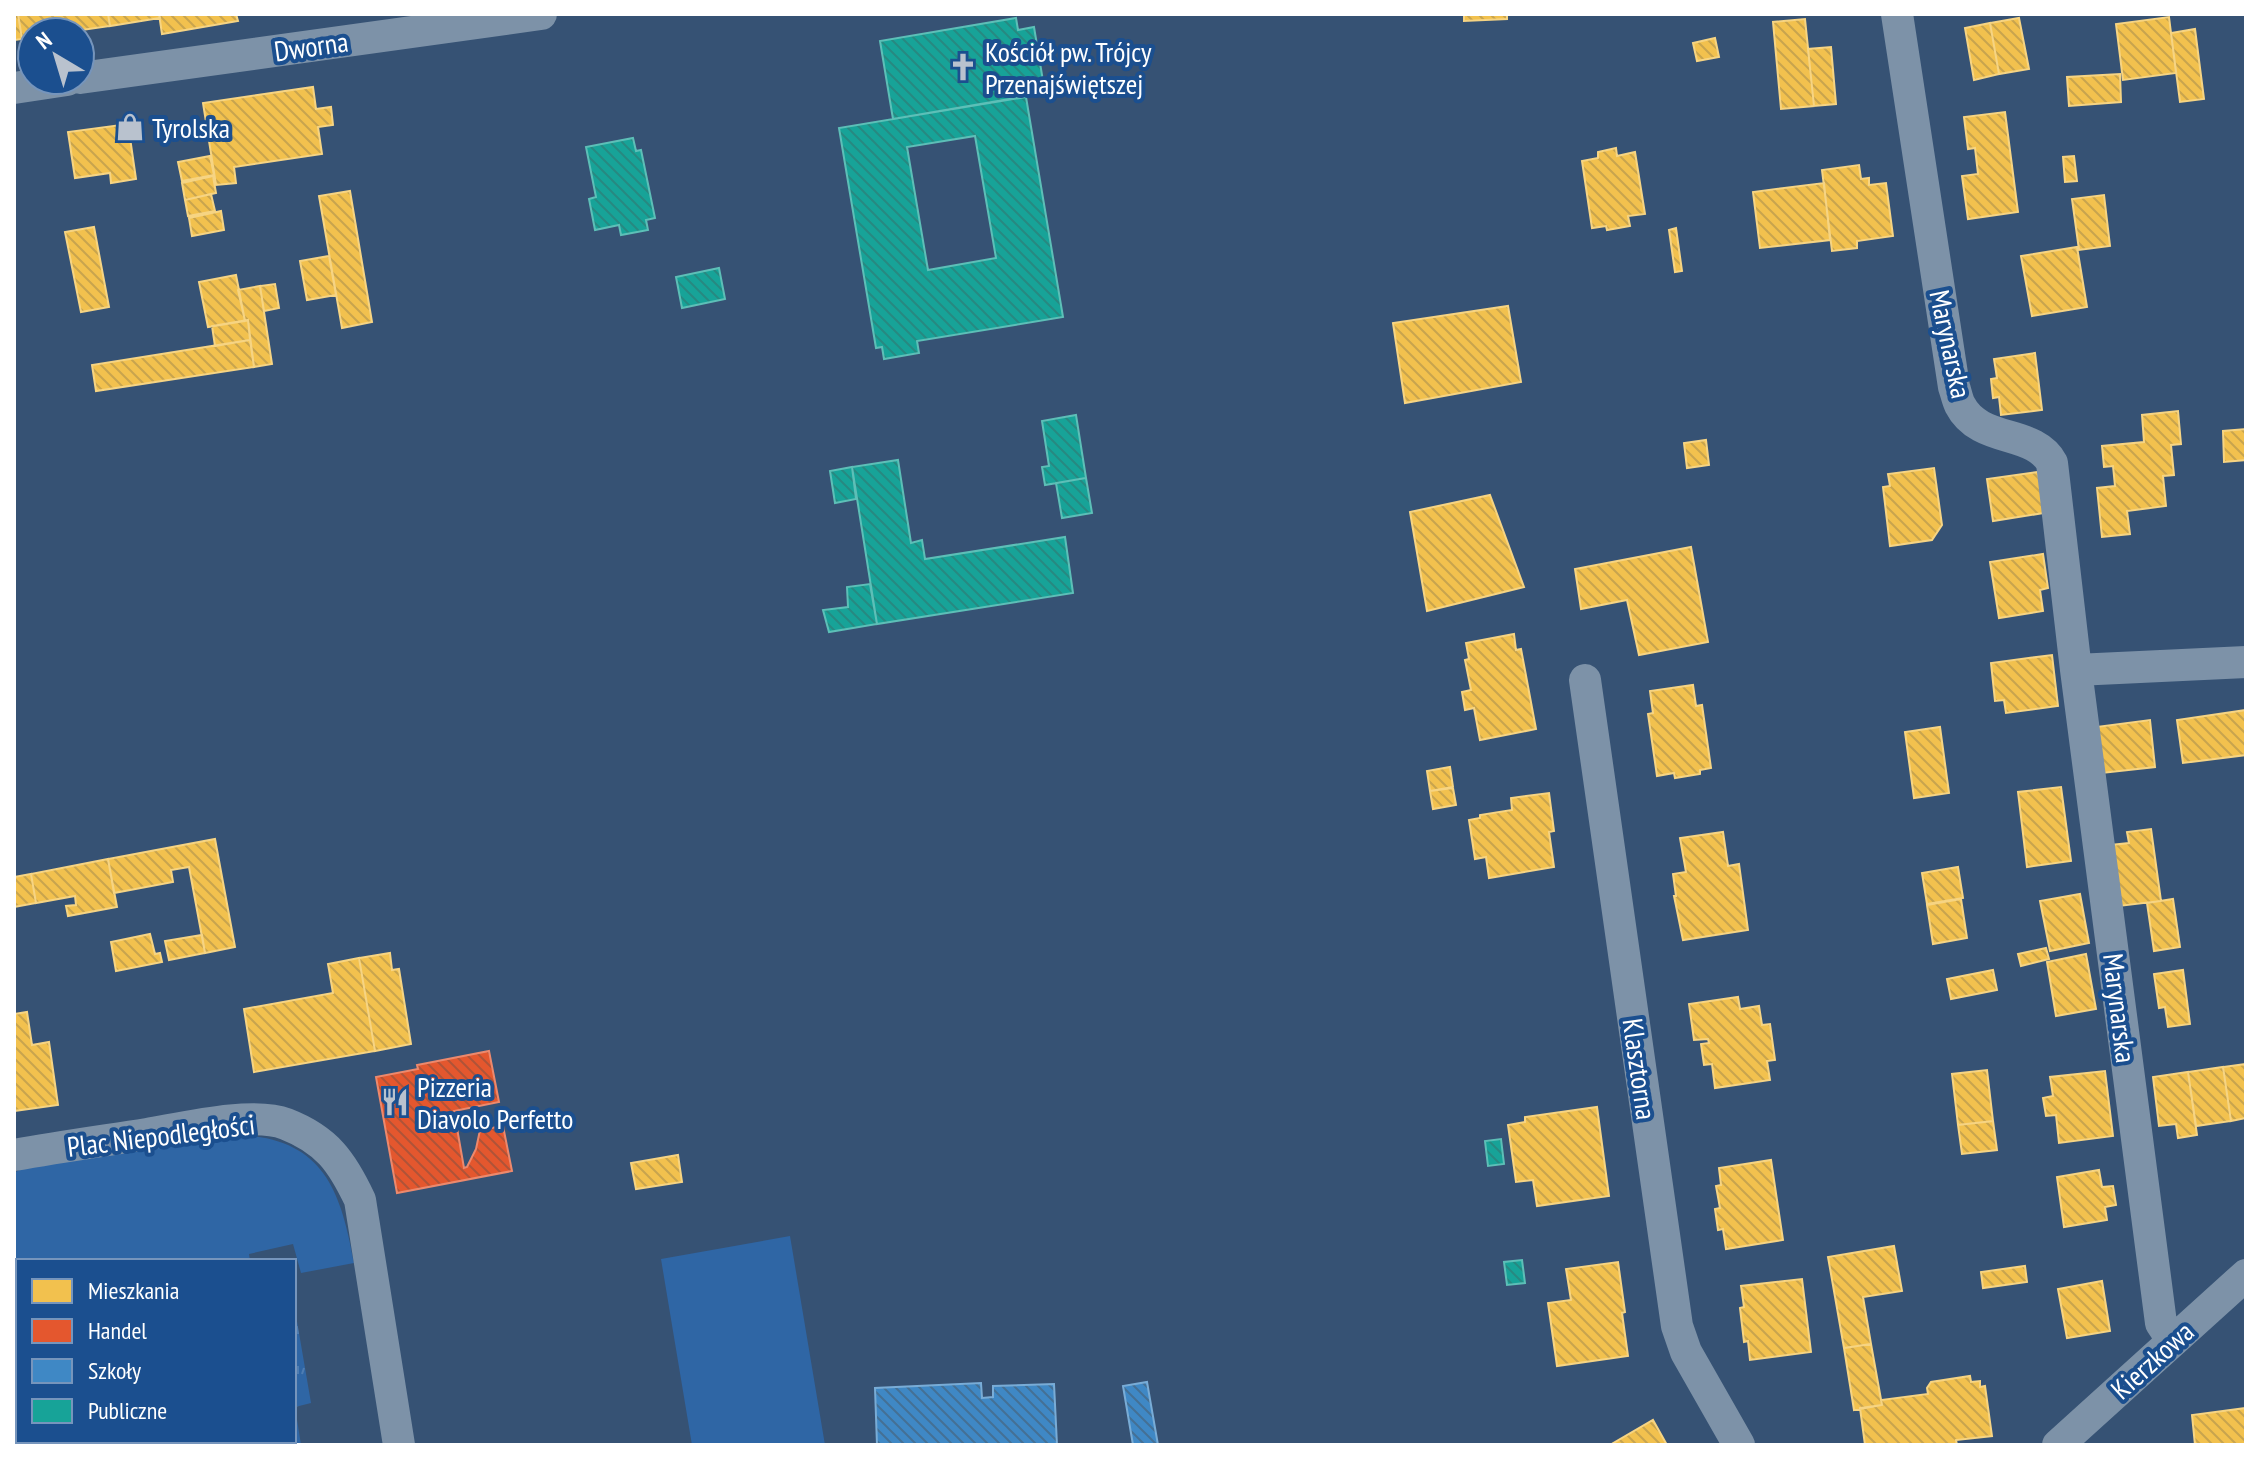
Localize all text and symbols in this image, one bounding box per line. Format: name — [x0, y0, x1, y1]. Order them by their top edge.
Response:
north arrow — [16, 16, 96, 96]
street label: Dworna — [272, 23, 350, 69]
text: N — [30, 26, 57, 55]
place label: Kościół pw. Trójcy Przenajświętszej — [985, 33, 1152, 102]
church icon: Kościół pw. Trójcy Przenajświętszej — [948, 52, 978, 82]
place label: Tyrolska — [152, 109, 230, 146]
shop icon: Tyrolska — [115, 112, 145, 142]
street label: Marynarska — [1921, 286, 1981, 402]
street label: Marynarska — [2095, 951, 2145, 1065]
street label: Klasztorna — [1615, 1016, 1665, 1122]
place label: Pizzeria Diavolo Perfetto — [417, 1068, 573, 1137]
restaurant icon: Pizzeria Diavolo Perfetto — [380, 1087, 410, 1117]
street label: Plac Niepodległości — [65, 1105, 257, 1165]
legend — [16, 1259, 296, 1443]
text: Mieszkania — [88, 1275, 179, 1306]
street label: Kierzkowa — [2103, 1313, 2201, 1407]
text: Handel — [88, 1315, 147, 1346]
text: Szkoły — [88, 1355, 141, 1386]
text: Publiczne — [88, 1395, 167, 1426]

